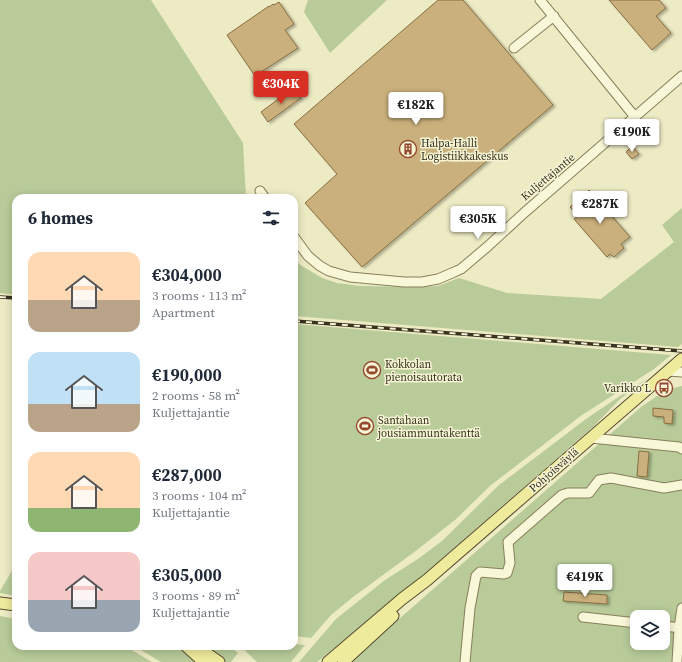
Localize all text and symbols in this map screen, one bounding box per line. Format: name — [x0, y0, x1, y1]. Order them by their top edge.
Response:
pin: €304K — [253, 71, 309, 105]
text: €304K — [262, 75, 300, 92]
pin: €182K — [388, 92, 444, 126]
text: €182K — [397, 96, 435, 113]
pin: €190K — [604, 119, 660, 153]
text: €190K — [613, 123, 651, 140]
place label: Halpa-Halli Logistiikkakeskus — [421, 136, 509, 164]
building icon: Halpa-Halli Logistiikkakeskus — [398, 139, 418, 159]
street label: Kuljettajantie — [518, 150, 578, 204]
pin: €287K — [572, 191, 628, 225]
text: €287K — [581, 195, 619, 212]
text: 6 homes — [28, 206, 93, 230]
pin: €305K — [450, 206, 506, 240]
icon: filters — [260, 207, 282, 229]
text: €305K — [459, 210, 497, 227]
text: €304,000 — [152, 263, 222, 287]
icon: home — [60, 268, 108, 316]
text: 3 rooms · 113 m² — [152, 287, 247, 304]
text: Apartment — [152, 304, 215, 321]
place label: Kokkolan pienoisautorata — [385, 357, 462, 385]
sports icon: Kokkolan pienoisautorata — [362, 360, 382, 380]
text: €190,000 — [152, 363, 222, 387]
icon: home — [60, 368, 108, 416]
bus stop icon: Varikko L — [654, 378, 674, 398]
place label: Varikko L — [604, 381, 651, 396]
text: 2 rooms · 58 m² — [152, 387, 240, 404]
text: Kuljettajantie — [152, 404, 230, 421]
place label: Santahaan jousiammuntakenttä — [377, 413, 480, 441]
sports icon: Santahaan jousiammuntakenttä — [355, 416, 375, 436]
street label: Pohjoisväylä — [526, 444, 582, 496]
text: €287,000 — [152, 463, 222, 487]
icon: home — [60, 468, 108, 516]
text: 3 rooms · 104 m² — [152, 487, 247, 504]
text: Kuljettajantie — [152, 504, 230, 521]
text: €305,000 — [152, 563, 222, 587]
pin: €419K — [557, 564, 613, 598]
icon: home — [60, 568, 108, 616]
text: €419K — [566, 568, 604, 585]
text: 3 rooms · 89 m² — [152, 587, 240, 604]
text: Kuljettajantie — [152, 604, 230, 621]
map controls — [630, 610, 670, 650]
button: layers — [630, 610, 670, 650]

